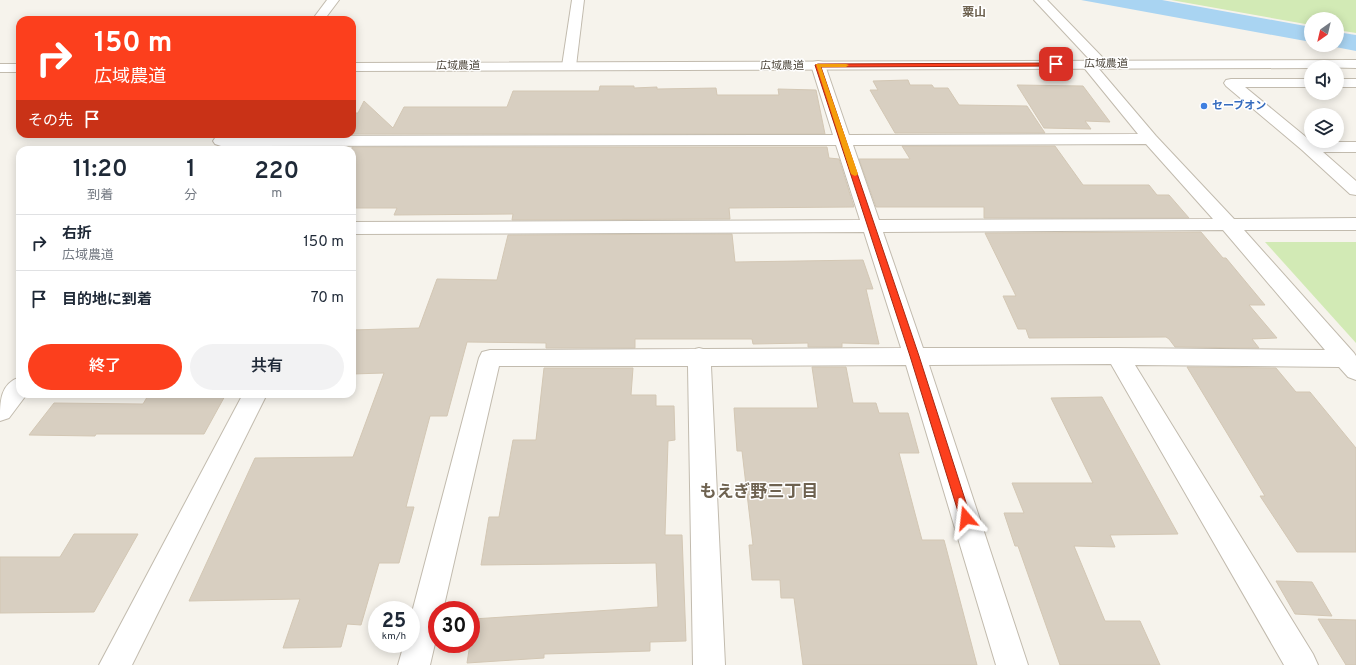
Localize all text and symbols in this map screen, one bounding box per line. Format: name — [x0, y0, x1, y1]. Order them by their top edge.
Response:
district label: 粟山 — [962, 5, 986, 21]
north arrow — [1304, 12, 1344, 52]
map controls — [1304, 12, 1344, 148]
text: 150 m — [94, 26, 172, 62]
icon: right — [28, 32, 80, 84]
pin — [1039, 47, 1073, 81]
icon: arrive — [1045, 53, 1067, 75]
street label: 広域農道 — [1084, 57, 1128, 71]
street label: 広域農道 — [436, 59, 480, 73]
street label: 広域農道 — [760, 59, 804, 73]
button: sound — [1304, 60, 1344, 100]
text: 広域農道 — [94, 66, 166, 89]
place label: セーブオン — [1212, 99, 1266, 113]
marker: セーブオン — [1199, 101, 1209, 111]
icon: arrive — [81, 108, 103, 130]
button: layers — [1304, 108, 1344, 148]
text: その先 — [28, 112, 73, 131]
text: 11:20 — [73, 155, 128, 185]
text: 1 — [186, 155, 196, 185]
text: 220 — [254, 157, 299, 187]
text: m — [271, 186, 282, 202]
text: 到着 — [87, 188, 113, 204]
text: 分 — [184, 188, 197, 204]
text: 右折 — [62, 225, 92, 244]
icon: right — [28, 232, 50, 254]
text: 150 m — [303, 233, 344, 252]
text: 広域農道 — [62, 248, 114, 264]
icon: arrive — [28, 288, 50, 310]
text: 70 m — [311, 289, 344, 308]
text: 目的地に到着 — [62, 291, 152, 310]
button: 終了 — [28, 344, 182, 390]
button: 共有 — [190, 344, 344, 390]
district label: もえぎ野三丁目 — [700, 482, 818, 504]
position arrow — [945, 497, 987, 539]
speed limit sign: 30 — [428, 601, 480, 653]
text: 25 — [382, 609, 406, 635]
text: km/h — [382, 630, 406, 643]

